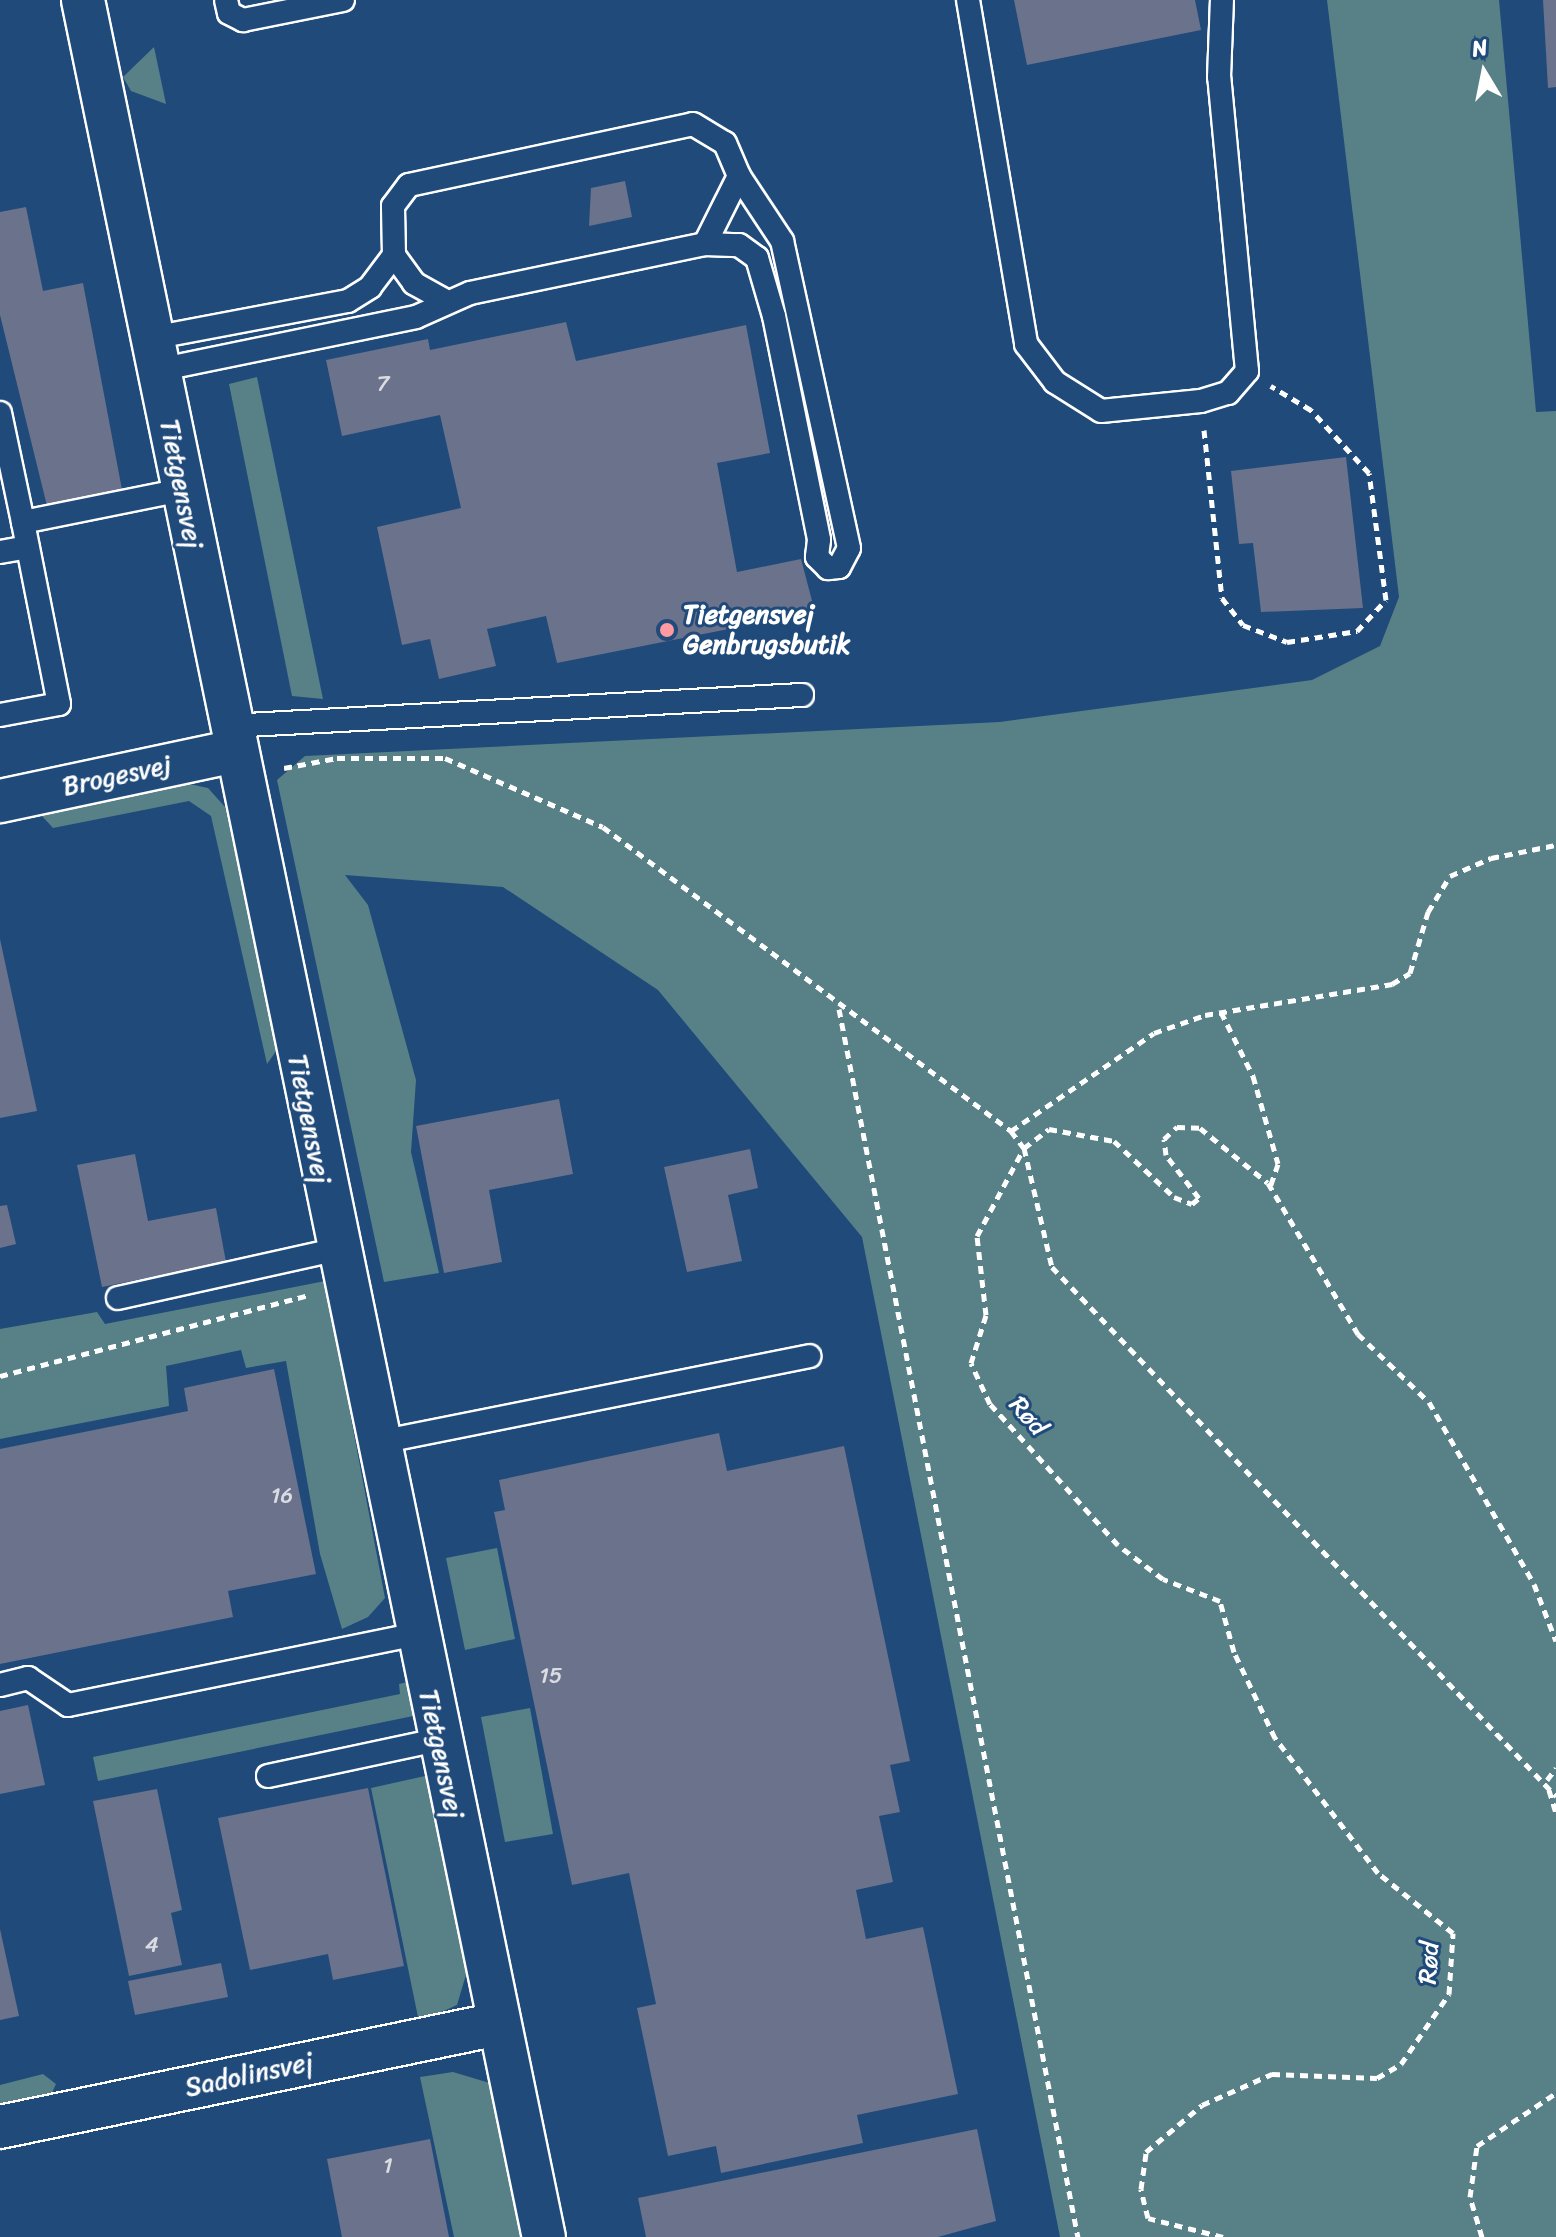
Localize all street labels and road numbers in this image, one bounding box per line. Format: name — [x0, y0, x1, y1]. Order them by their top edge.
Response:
street label: Tietgensvej — [153, 417, 209, 551]
street label: Brogesvej — [60, 749, 174, 803]
street label: Tietgensvej — [281, 1052, 337, 1186]
street label: Rød — [1002, 1390, 1054, 1442]
street label: Tietgensvej — [412, 1687, 470, 1821]
street label: Rød — [1412, 1941, 1446, 1985]
street label: Sadolinsvej — [182, 2046, 316, 2104]

